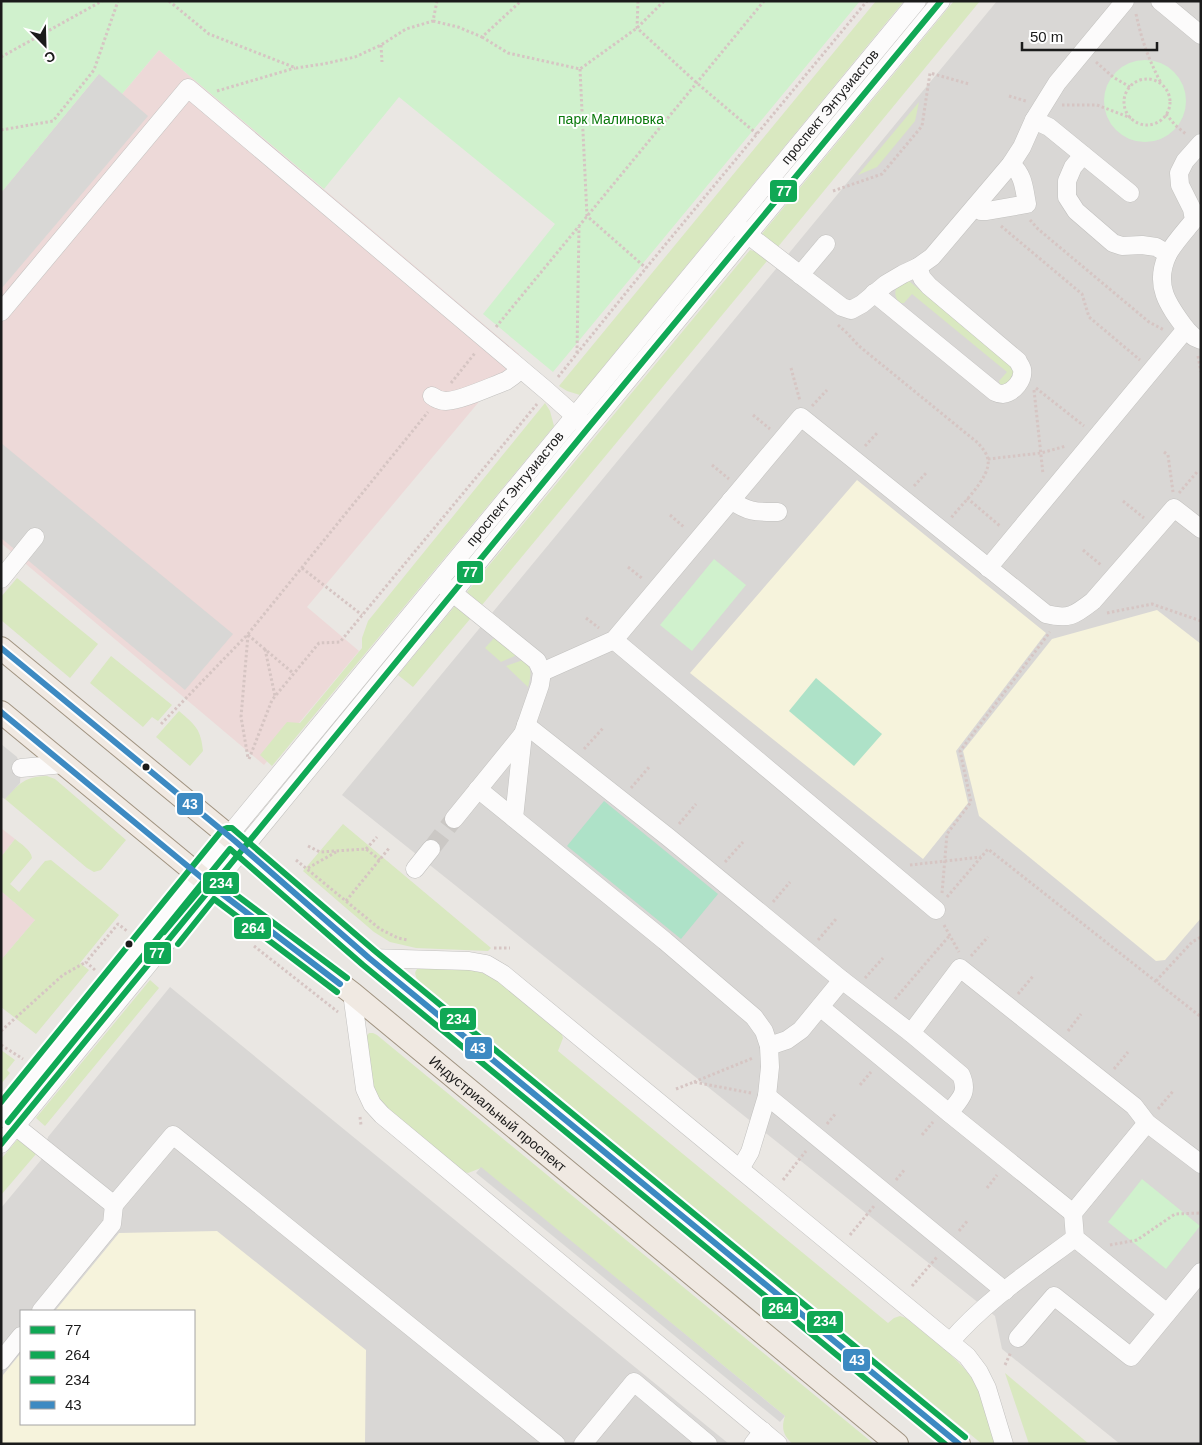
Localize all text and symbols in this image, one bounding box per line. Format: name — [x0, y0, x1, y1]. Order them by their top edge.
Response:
north arrow — [20, 20, 70, 70]
scale bar — [1022, 20, 1157, 52]
text: 50 m — [1030, 28, 1063, 45]
street label: проспект Энтузиастов — [778, 46, 882, 167]
text: С — [42, 48, 58, 66]
park label: парк Малиновка — [558, 111, 664, 127]
line badge: 77 — [769, 179, 798, 203]
text: 77 — [776, 183, 792, 199]
street label: проспект Энтузиастов — [463, 428, 567, 549]
line badge: 77 — [456, 560, 484, 584]
text: 77 — [462, 564, 478, 580]
unlabelled marker — [141, 762, 151, 772]
line badge: 43 — [176, 792, 204, 816]
text: 43 — [182, 796, 198, 812]
line badge: 234 — [202, 871, 240, 895]
text: 234 — [209, 875, 233, 891]
line badge: 264 — [233, 916, 272, 940]
text: 264 — [241, 920, 265, 936]
unlabelled marker — [124, 939, 134, 949]
line badge: 77 — [143, 941, 172, 965]
text: 77 — [149, 945, 165, 961]
line badge: 234 — [439, 1007, 477, 1031]
text: 234 — [446, 1011, 470, 1027]
line badge: 43 — [464, 1036, 493, 1060]
text: 43 — [470, 1040, 486, 1056]
street label: Индустриальный проспект — [426, 1052, 570, 1175]
line badge: 264 — [761, 1296, 799, 1320]
text: 264 — [768, 1300, 792, 1316]
legend — [20, 1310, 195, 1425]
line badge: 234 — [806, 1310, 844, 1334]
text: 234 — [813, 1313, 837, 1329]
text: 77 — [65, 1321, 82, 1338]
text: 264 — [65, 1346, 90, 1363]
line badge: 43 — [842, 1348, 871, 1372]
text: 43 — [849, 1352, 865, 1368]
text: 234 — [65, 1371, 90, 1388]
text: 43 — [65, 1396, 82, 1413]

